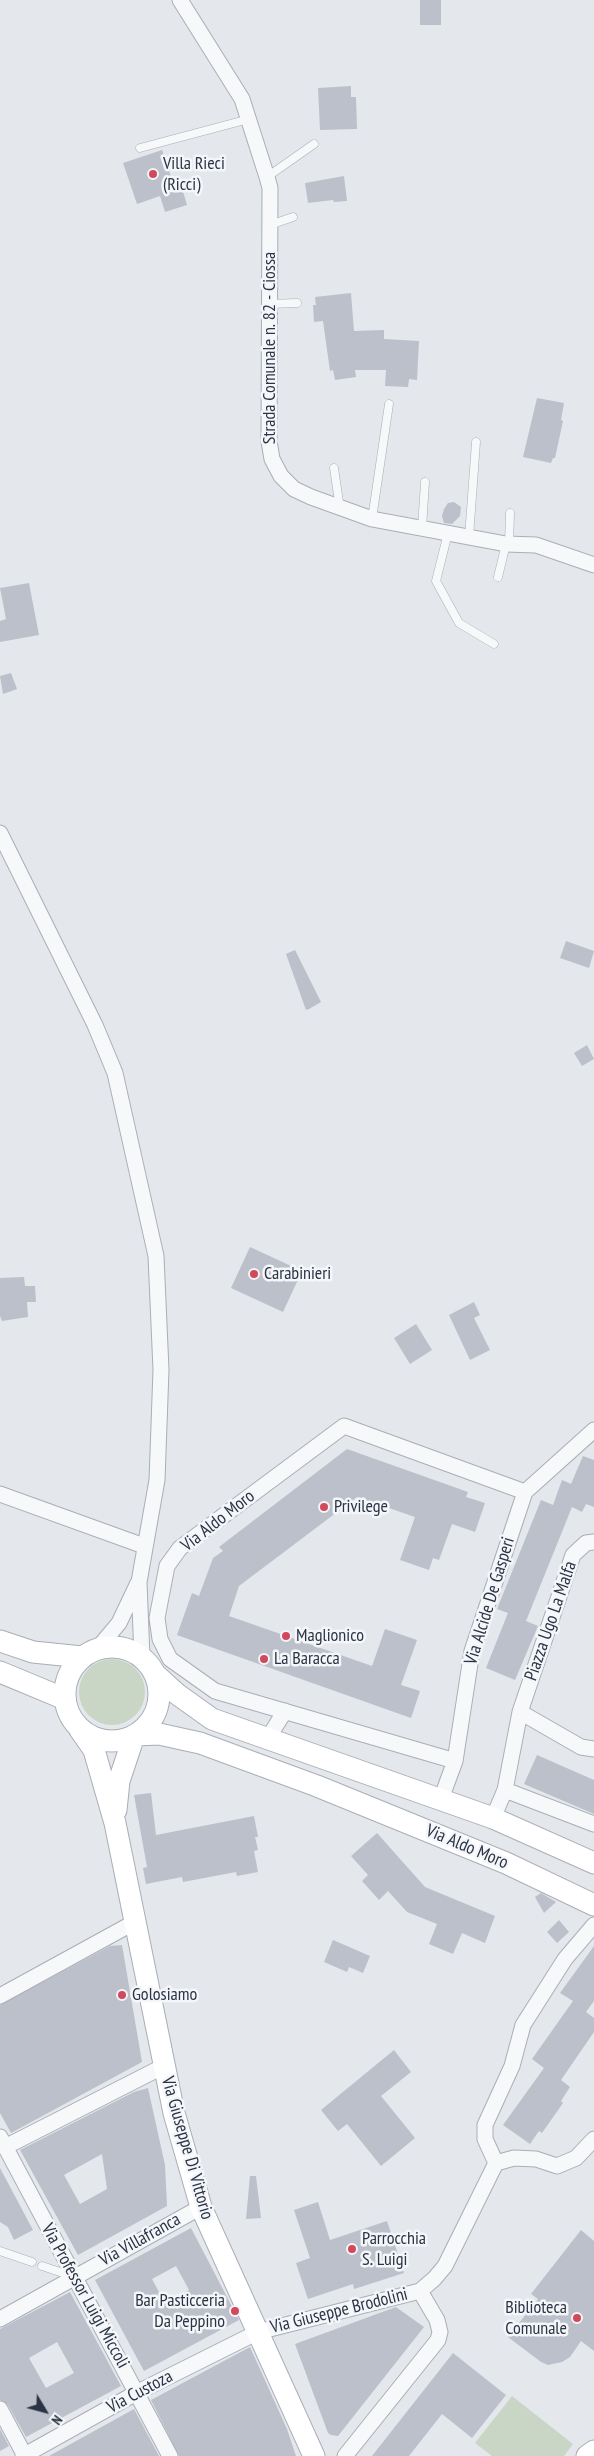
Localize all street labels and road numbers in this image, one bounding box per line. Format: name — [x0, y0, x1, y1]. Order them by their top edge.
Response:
street label: Strada Comunale n. 82 - Ciossa — [259, 252, 281, 444]
street label: Via Aldo Moro — [177, 1486, 259, 1556]
street label: Via Alcide De Gasperi — [460, 1535, 520, 1667]
street label: Piazza Ugo La Malfa — [520, 1558, 582, 1684]
street label: Via Aldo Moro — [423, 1820, 511, 1874]
street label: Via Giuseppe Di Vittorio — [156, 2074, 218, 2222]
street label: Via Villafranca — [96, 2209, 184, 2271]
street label: Via Professor Luigi Miccoli — [36, 2220, 134, 2372]
street label: Via Giuseppe Brodolini — [268, 2283, 410, 2339]
street label: Via Custoza — [103, 2366, 177, 2418]

